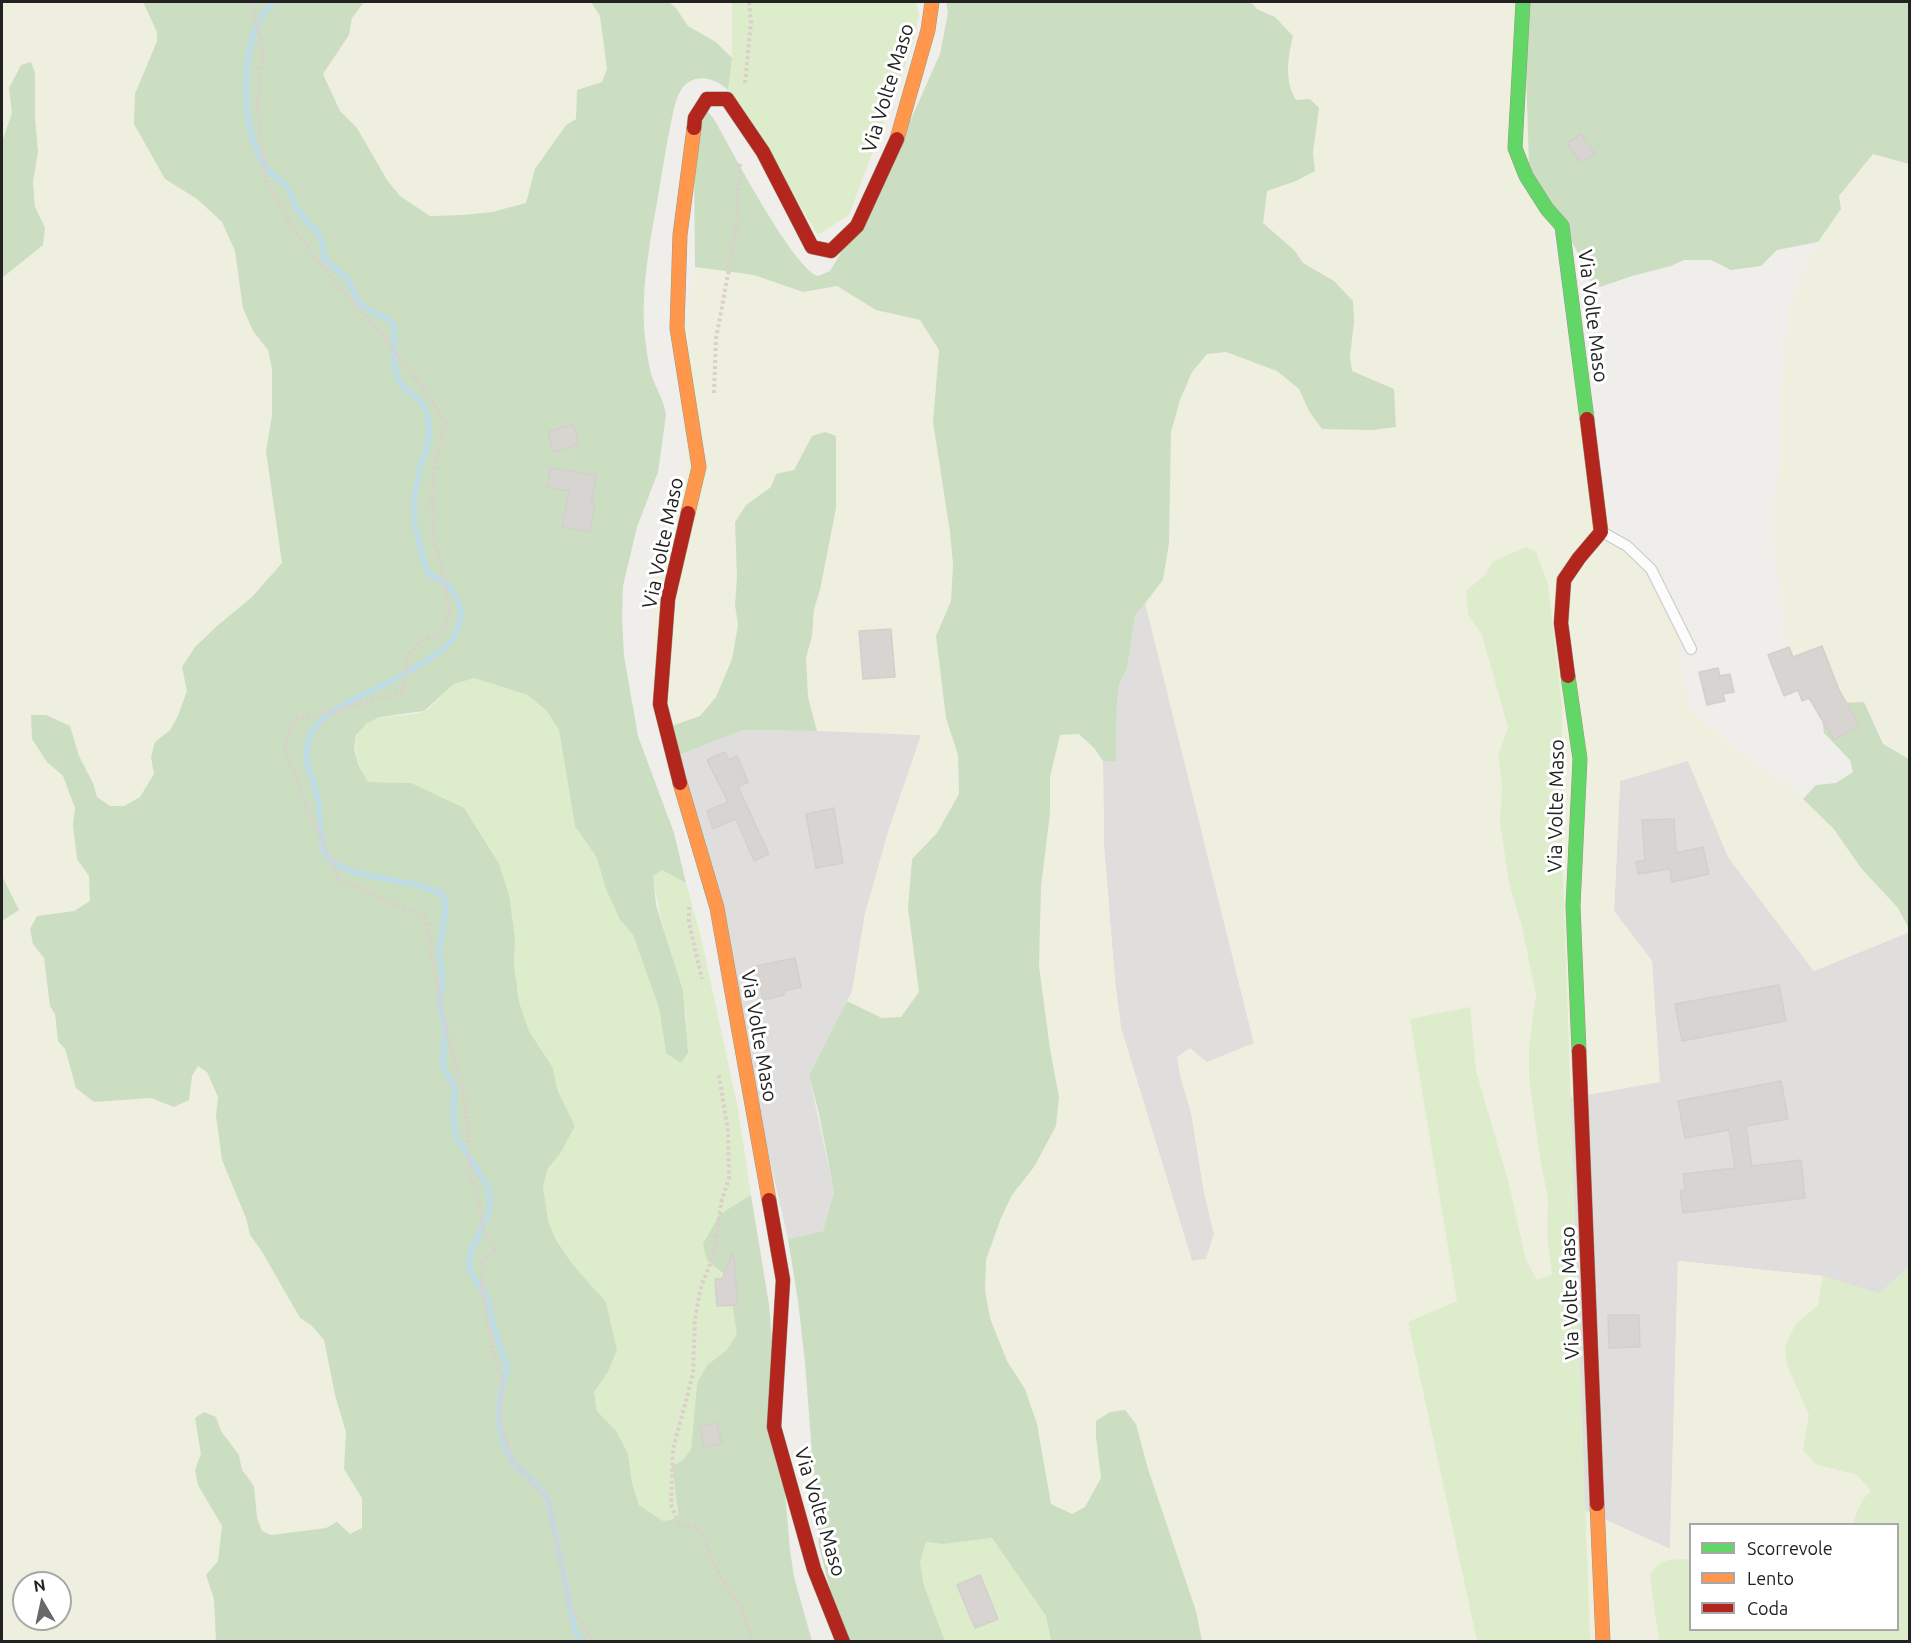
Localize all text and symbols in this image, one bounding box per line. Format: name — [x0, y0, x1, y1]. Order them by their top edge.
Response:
street label: Via Volte Maso — [857, 21, 919, 155]
street label: Via Volte Maso — [1573, 248, 1613, 384]
street label: Via Volte Maso — [637, 475, 689, 611]
street label: Via Volte Maso — [1543, 739, 1569, 873]
street label: Via Volte Maso — [736, 968, 782, 1104]
street label: Via Volte Maso — [1556, 1226, 1584, 1360]
street label: Via Volte Maso — [789, 1445, 851, 1579]
legend — [1689, 1523, 1899, 1631]
text: Scorrevole — [1747, 1538, 1833, 1558]
text: Lento — [1747, 1568, 1794, 1588]
north arrow — [12, 1571, 72, 1631]
text: N — [32, 1575, 47, 1595]
text: Coda — [1747, 1598, 1788, 1618]

